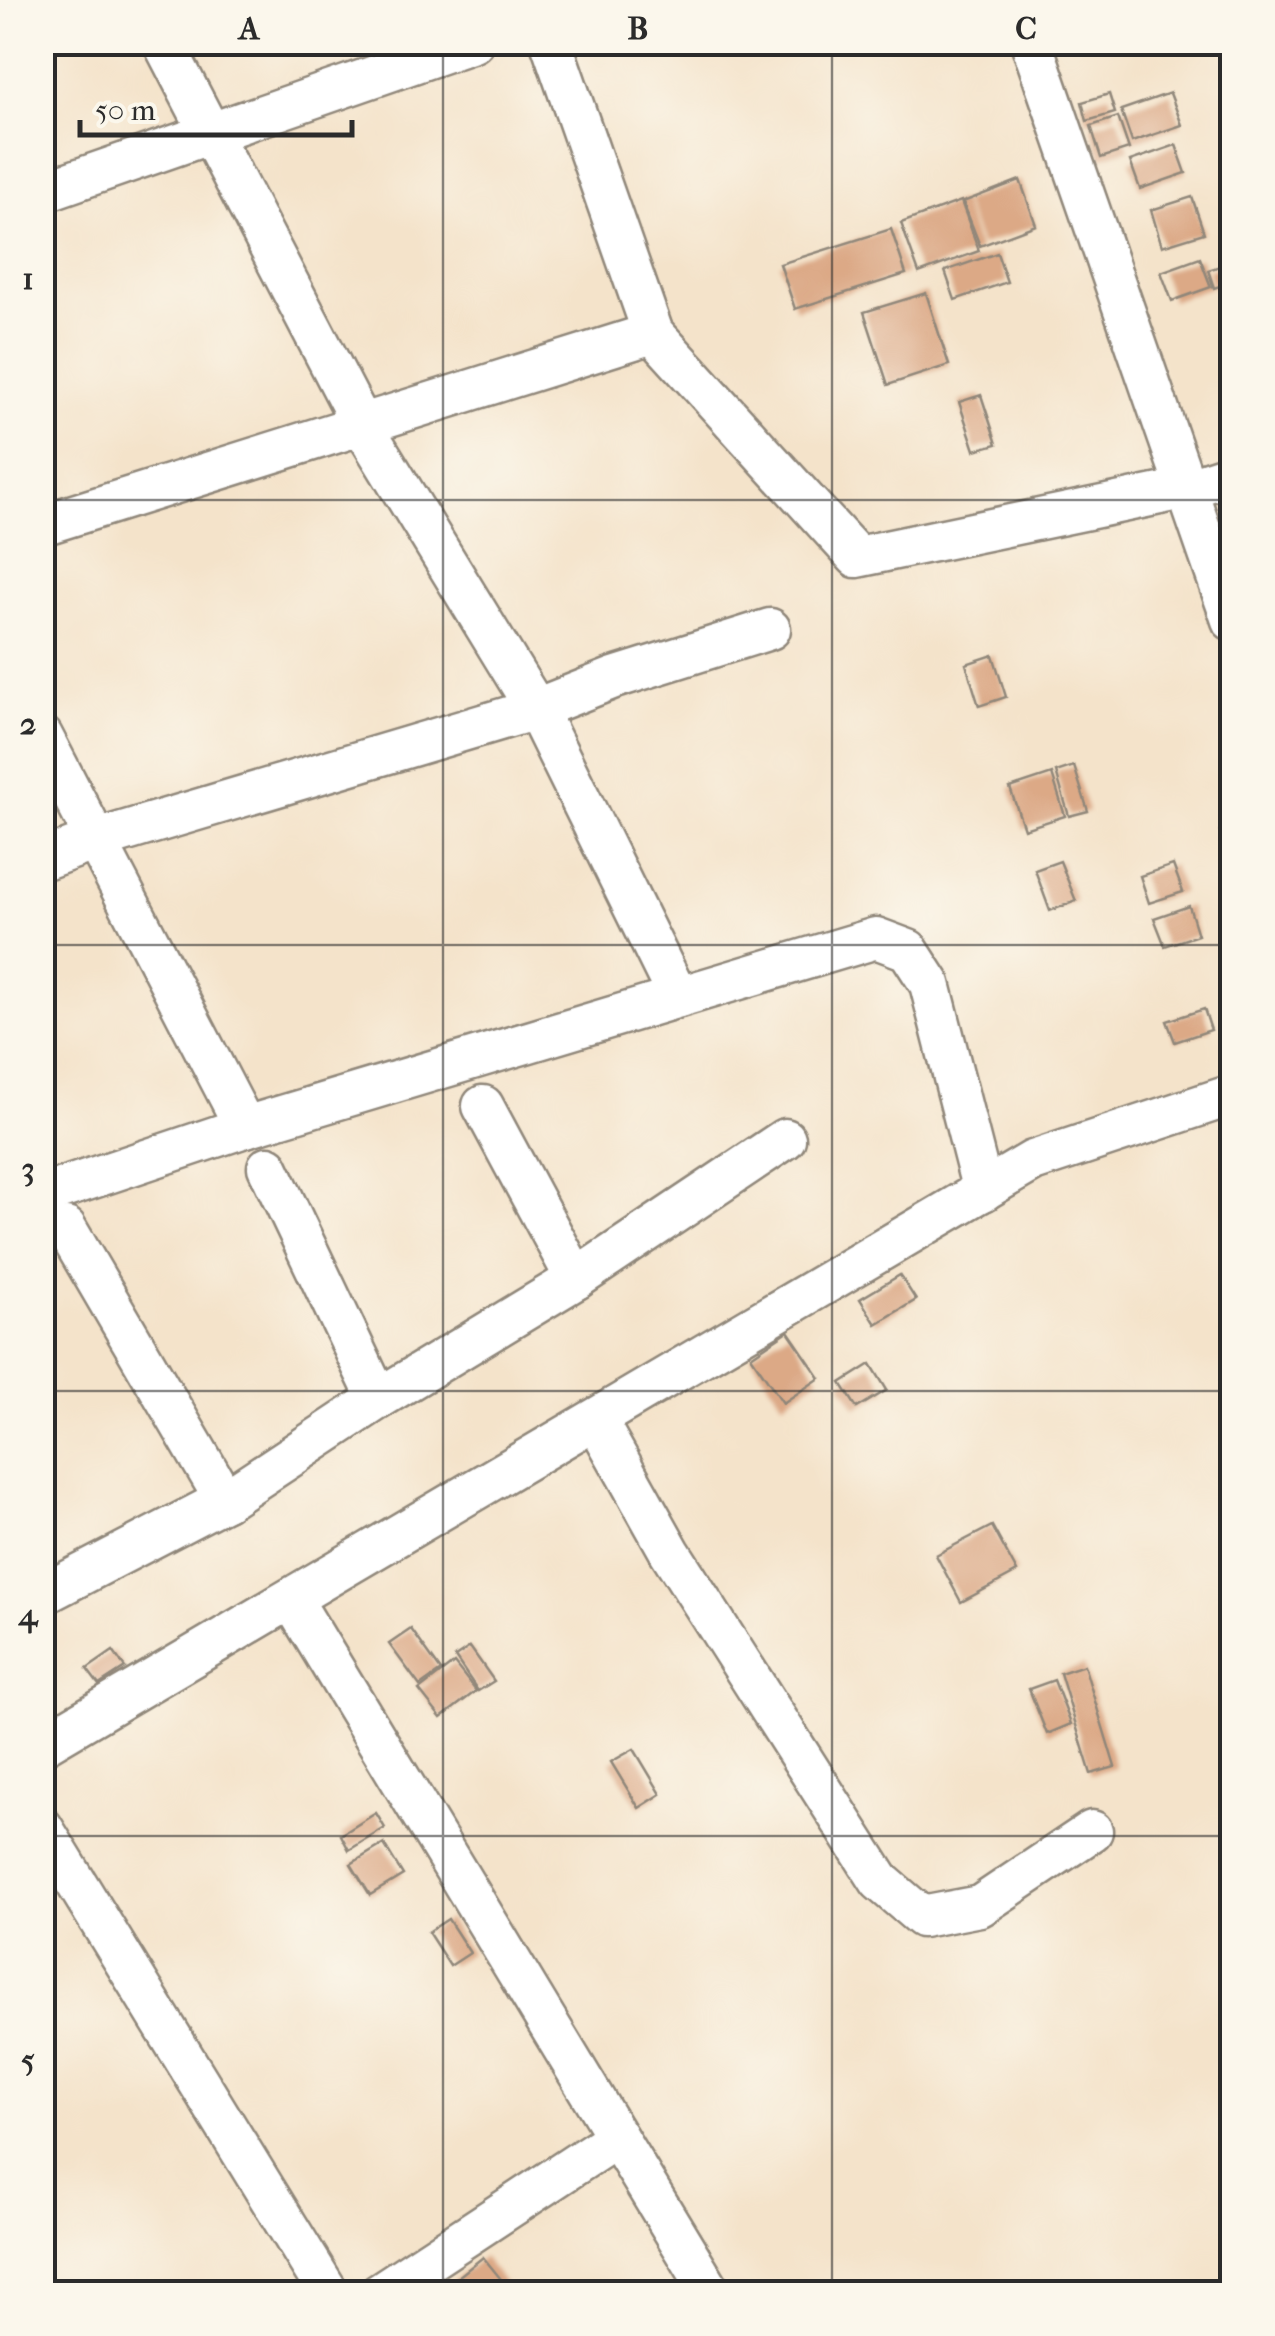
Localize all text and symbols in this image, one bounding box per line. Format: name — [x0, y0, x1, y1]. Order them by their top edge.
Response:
text: A — [237, 10, 261, 47]
text: B — [628, 10, 648, 47]
text: C — [1015, 10, 1037, 47]
scale bar — [80, 75, 352, 137]
text: 50 m — [95, 93, 156, 128]
text: 1 — [22, 260, 34, 297]
text: 2 — [20, 705, 36, 742]
text: 3 — [21, 1150, 35, 1187]
text: 4 — [18, 1596, 40, 1634]
text: 5 — [21, 2041, 35, 2078]

